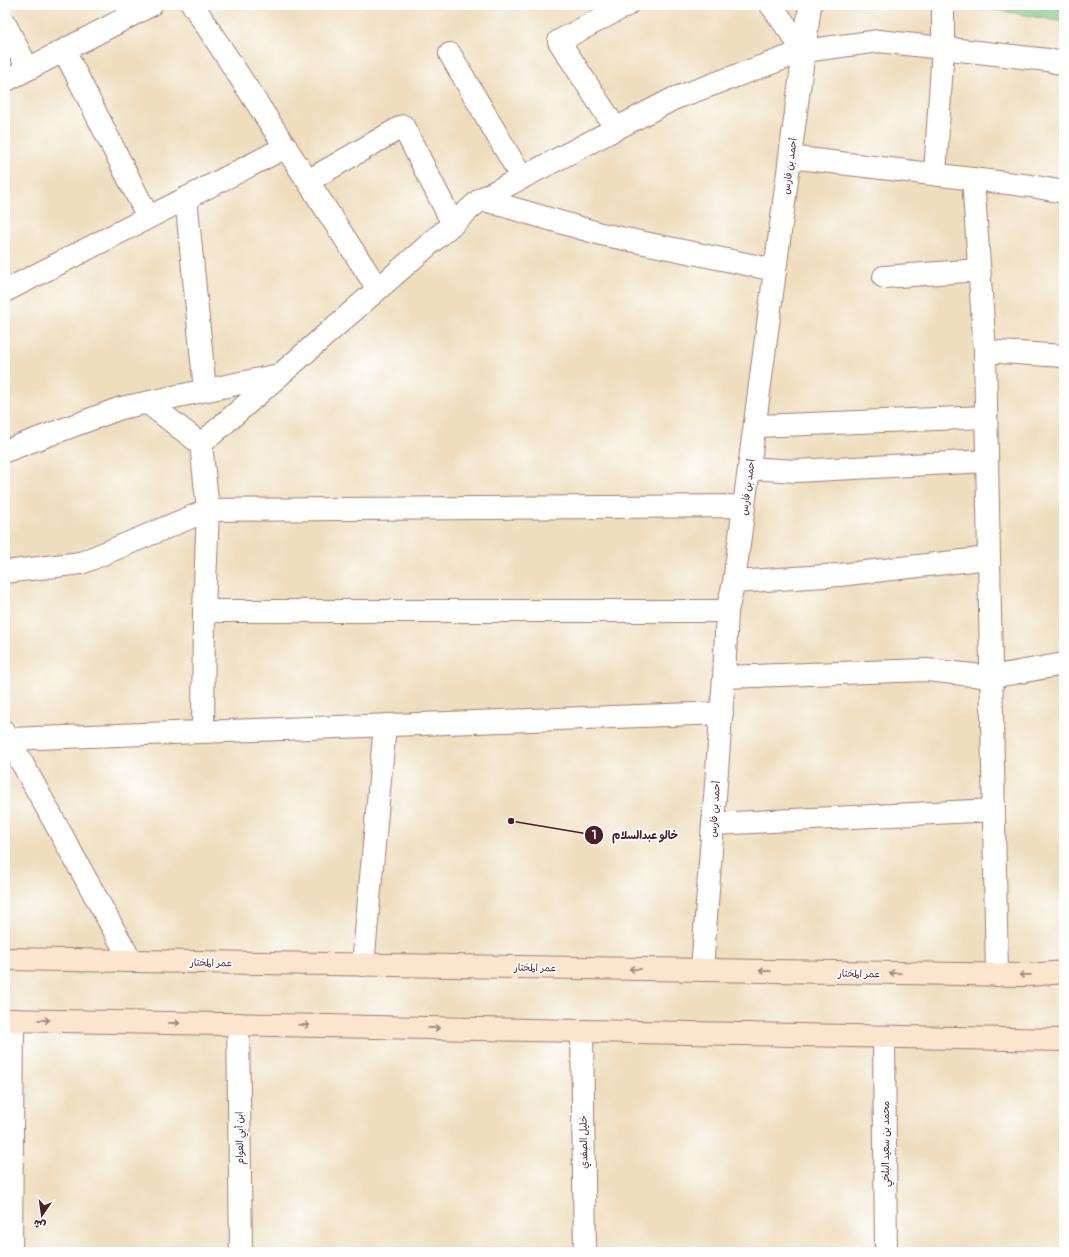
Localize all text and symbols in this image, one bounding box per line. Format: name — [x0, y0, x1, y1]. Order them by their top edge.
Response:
street label: أحمد بن فارس — [780, 137, 800, 195]
street label: أحمد بن فارس — [738, 458, 758, 516]
street label: أحمد بن فارس — [707, 780, 723, 838]
callout: خالو عبدالسلام — [584, 824, 686, 847]
text: 1 — [592, 828, 596, 843]
text: خالو عبدالسلام — [612, 829, 678, 844]
street label: عمر المختار — [189, 957, 232, 969]
street label: عمر المختار — [513, 962, 556, 974]
one-way arrow — [629, 965, 642, 973]
one-way arrow — [759, 967, 772, 975]
street label: عمر المختار — [837, 968, 880, 980]
one-way arrow — [889, 969, 902, 977]
one-way arrow — [1019, 971, 1032, 979]
one-way arrow — [37, 1016, 50, 1024]
one-way arrow — [167, 1019, 180, 1027]
one-way arrow — [297, 1022, 310, 1029]
one-way arrow — [427, 1024, 440, 1032]
street label: محمد بن سعيد البلخي — [880, 1101, 895, 1187]
street label: ابن أبي العوام — [234, 1111, 249, 1165]
street label: خليل الصفدي — [578, 1115, 592, 1169]
north arrow — [22, 1195, 62, 1235]
text: ش — [33, 1217, 47, 1232]

